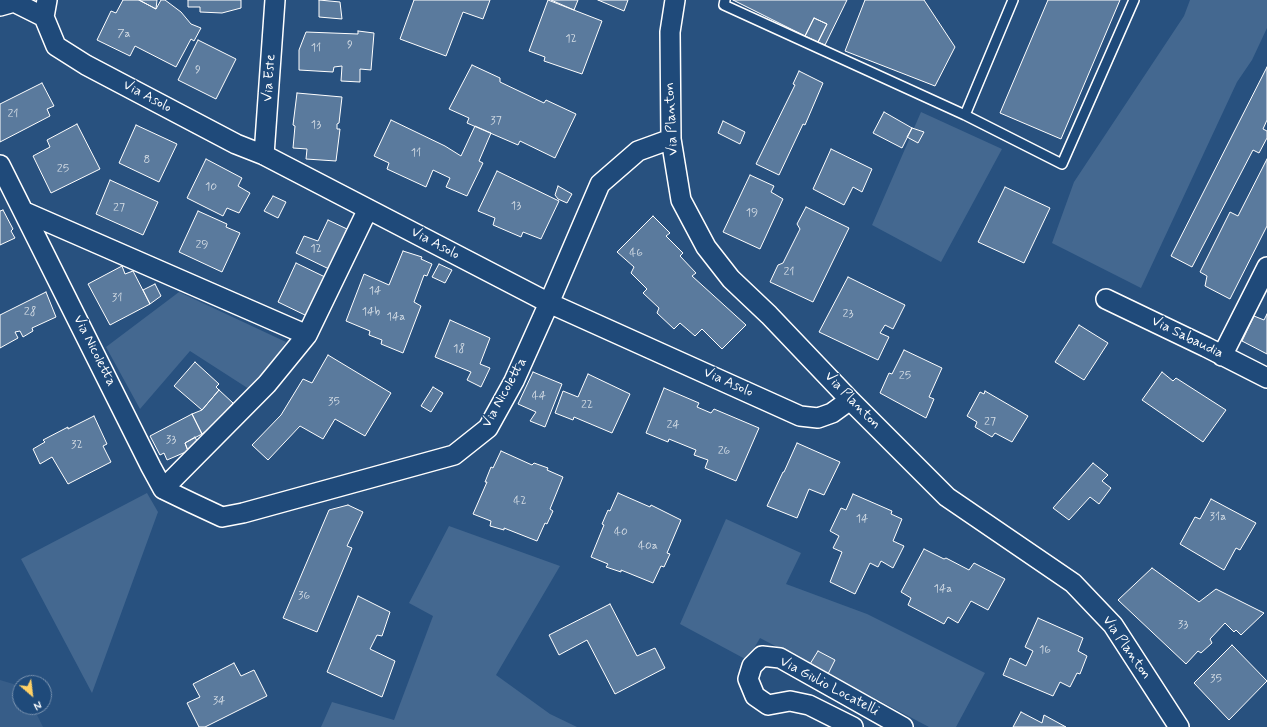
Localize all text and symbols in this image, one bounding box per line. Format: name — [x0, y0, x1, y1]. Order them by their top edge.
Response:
house number: 7a — [117, 27, 131, 41]
house number: 12 — [565, 32, 577, 46]
house number: 9 — [347, 38, 353, 52]
house number: 11 — [311, 41, 321, 55]
street label: Via Este — [260, 54, 280, 102]
house number: 9 — [195, 63, 201, 77]
street label: Via Asolo — [120, 77, 174, 117]
street label: Via Planton — [662, 82, 682, 156]
house number: 21 — [7, 107, 19, 121]
house number: 37 — [490, 114, 502, 128]
house number: 13 — [311, 118, 321, 132]
house number: 11 — [411, 146, 421, 160]
house number: 8 — [144, 153, 150, 167]
house number: 25 — [57, 162, 69, 176]
house number: 10 — [205, 180, 217, 194]
house number: 13 — [511, 199, 521, 213]
house number: 27 — [113, 201, 125, 215]
house number: 19 — [746, 206, 758, 220]
street label: Via Asolo — [408, 224, 462, 264]
house number: 29 — [195, 238, 209, 252]
house number: 12 — [310, 242, 322, 256]
house number: 46 — [629, 246, 643, 260]
house number: 21 — [783, 265, 795, 279]
house number: 14 — [369, 284, 381, 298]
house number: 31 — [112, 291, 122, 305]
house number: 28 — [24, 305, 36, 319]
house number: 14b — [362, 305, 380, 319]
house number: 23 — [843, 307, 853, 321]
house number: 14a — [387, 310, 405, 324]
street label: Via Nicoletta — [69, 313, 119, 389]
street label: Via Sabaudia — [1148, 313, 1226, 363]
house number: 18 — [453, 342, 465, 356]
street label: Via Nicoletta — [479, 355, 531, 431]
street label: Via Asolo — [701, 365, 755, 401]
street label: Via Planton — [820, 369, 884, 433]
house number: 25 — [899, 369, 911, 383]
house number: 44 — [532, 389, 546, 403]
house number: 35 — [328, 395, 340, 409]
house number: 22 — [581, 398, 593, 412]
house number: 27 — [984, 415, 996, 429]
house number: 24 — [666, 418, 680, 432]
house number: 33 — [166, 433, 176, 447]
house number: 32 — [71, 438, 83, 452]
house number: 26 — [718, 444, 730, 458]
house number: 42 — [513, 494, 527, 508]
house number: 31a — [1210, 510, 1226, 524]
house number: 14 — [856, 512, 868, 526]
house number: 40 — [614, 525, 628, 539]
house number: 40a — [638, 539, 658, 553]
house number: 14a — [934, 582, 952, 596]
house number: 36 — [298, 589, 310, 603]
street label: Via Planton — [1098, 613, 1154, 683]
house number: 33 — [1178, 618, 1188, 632]
house number: 16 — [1039, 643, 1051, 657]
street label: Via Giulio Locatelli — [777, 654, 881, 720]
house number: 35 — [1210, 672, 1222, 686]
north arrow — [12, 675, 52, 715]
house number: 34 — [213, 694, 225, 708]
text: N — [31, 697, 44, 713]

